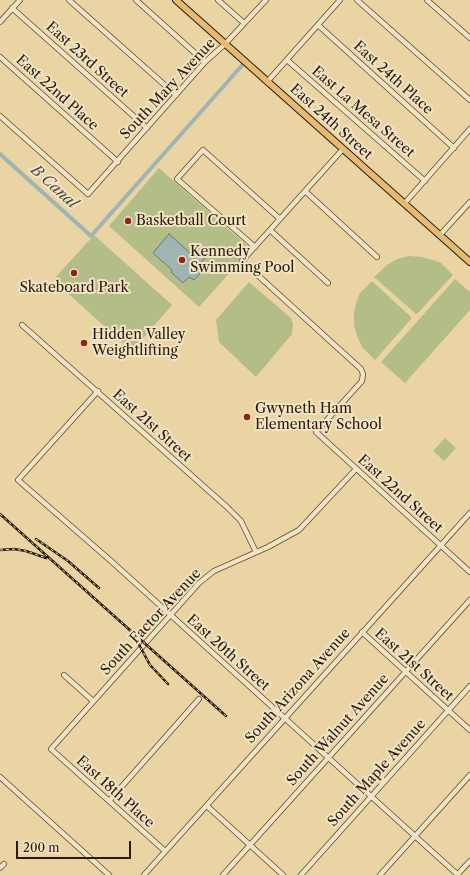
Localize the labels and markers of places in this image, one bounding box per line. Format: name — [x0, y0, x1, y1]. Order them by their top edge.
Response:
place label: Basketball Court — [136, 213, 246, 229]
marker: Basketball Court — [123, 216, 133, 226]
place label: Kennedy Swimming Pool — [190, 244, 295, 276]
marker: Kennedy Swimming Pool — [177, 255, 187, 265]
marker: Skateboard Park — [69, 268, 79, 278]
place label: Skateboard Park — [19, 280, 129, 296]
place label: Hidden Valley Weightlifting — [92, 327, 186, 360]
marker: Hidden Valley Weightlifting — [79, 338, 89, 348]
place label: Gwyneth Ham Elementary School — [255, 401, 382, 434]
marker: Gwyneth Ham Elementary School — [242, 412, 252, 422]

